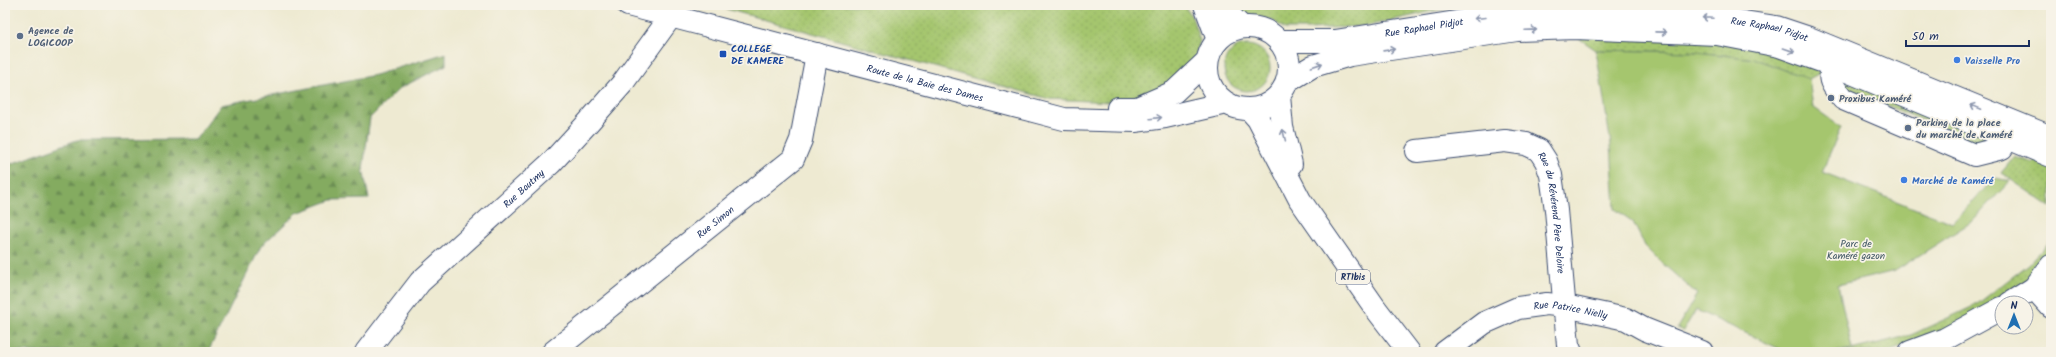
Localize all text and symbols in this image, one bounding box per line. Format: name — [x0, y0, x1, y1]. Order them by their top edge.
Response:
street label: Rue Raphael Pidjot — [1730, 13, 1810, 46]
street label: Rue Raphael Pidjot — [1384, 14, 1465, 42]
one-way arrow — [1702, 14, 1715, 22]
one-way arrow — [1474, 15, 1487, 22]
scale bar — [1906, 22, 2029, 48]
place label: Agence de LOGICOOP — [28, 23, 74, 51]
one-way arrow — [1524, 26, 1537, 33]
text: 50 m — [1912, 27, 1939, 46]
one-way arrow — [1654, 29, 1667, 36]
marker: Agence de LOGICOOP — [15, 31, 25, 41]
place label: COLLEGE DE KAMERE — [731, 41, 784, 69]
one-way arrow — [1382, 46, 1395, 54]
one-way arrow — [1783, 47, 1796, 54]
marker: COLLEGE DE KAMERE — [718, 49, 728, 59]
place label: Vaisselle Pro — [1965, 53, 2020, 69]
marker: Vaisselle Pro — [1952, 55, 1962, 65]
street label: Route de la Baie des Dames — [865, 61, 986, 107]
one-way arrow — [1311, 61, 1324, 68]
place label: Proxibus Kaméré — [1839, 91, 1912, 107]
marker: Proxibus Kaméré — [1826, 93, 1836, 103]
one-way arrow — [1970, 102, 1982, 110]
one-way arrow — [1149, 114, 1162, 122]
place label: Parking de la place du marché de Kaméré — [1916, 115, 2013, 143]
marker: Parking de la place du marché de Kaméré — [1903, 123, 1913, 133]
one-way arrow — [1279, 129, 1287, 142]
street label: Rue du Révérend Père Deloire — [1533, 149, 1569, 275]
street label: Rue Boutmy — [500, 165, 549, 212]
place label: Marché de Kaméré — [1912, 173, 1994, 189]
marker: Marché de Kaméré — [1899, 175, 1909, 185]
street label: Rue Simon — [693, 202, 738, 243]
park label: Parc de Kaméré gazon — [1827, 236, 1885, 264]
road number: RT1bis — [1336, 270, 1370, 284]
north arrow — [1994, 295, 2034, 335]
street label: Rue Patrice Nielly — [1533, 297, 1609, 324]
text: N — [2011, 297, 2018, 315]

